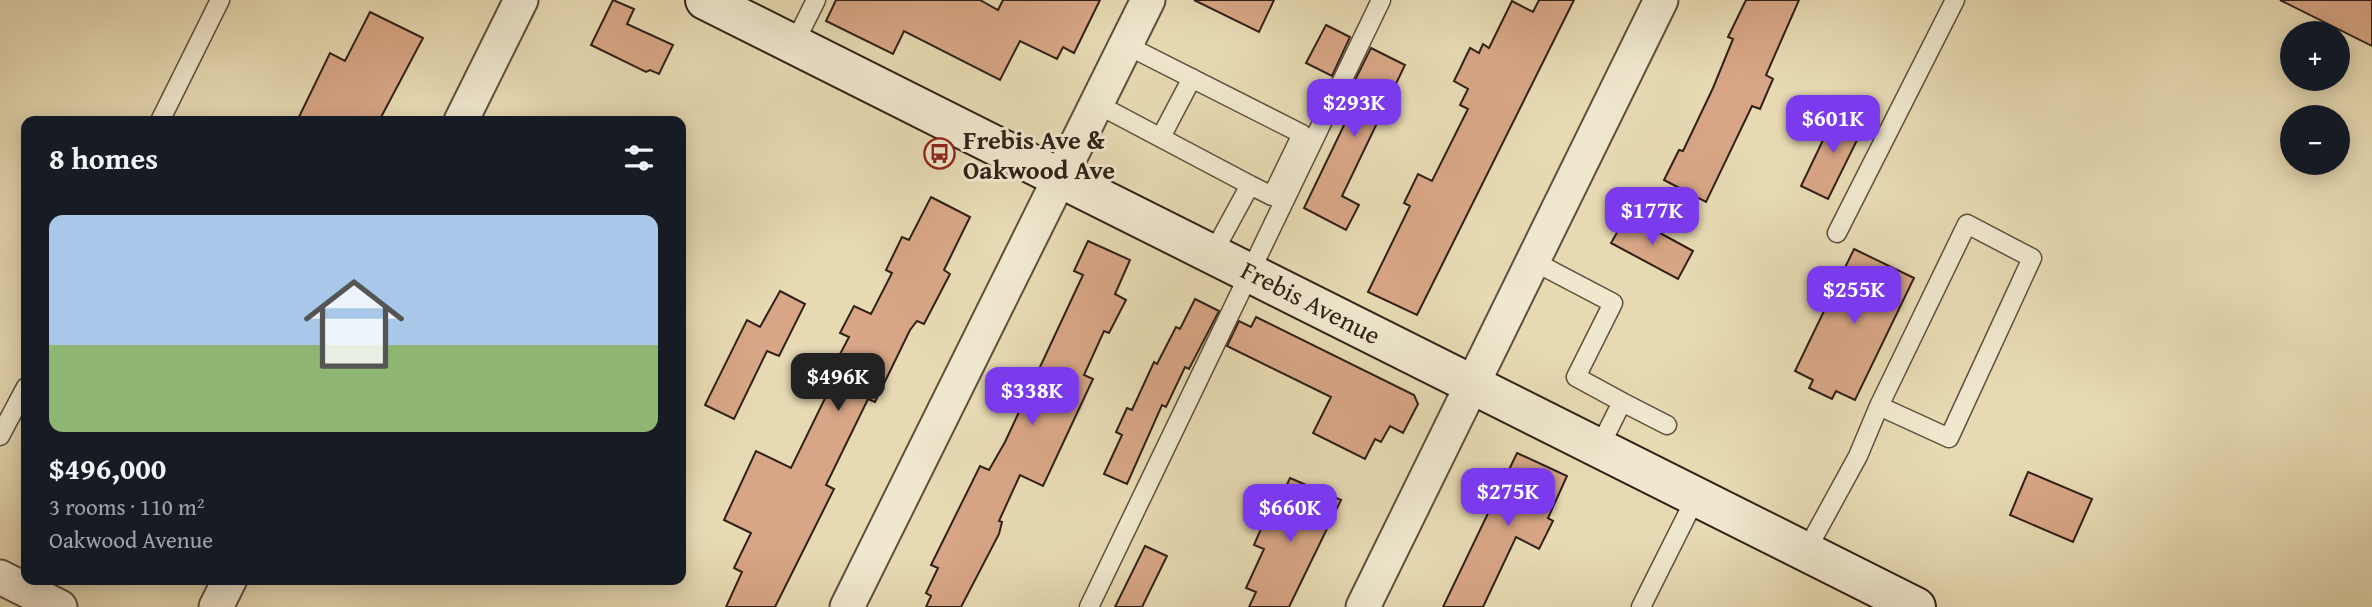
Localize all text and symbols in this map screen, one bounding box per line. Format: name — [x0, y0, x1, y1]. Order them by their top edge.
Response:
map controls — [2280, 21, 2350, 175]
button: + — [2280, 21, 2350, 91]
pin: $293K — [1305, 80, 1403, 139]
text: $293K — [1323, 85, 1385, 118]
pin: $601K — [1784, 96, 1882, 155]
text: $601K — [1802, 101, 1864, 134]
button: − — [2280, 105, 2350, 175]
place label: Frebis Ave & Oakwood Ave — [963, 120, 1115, 189]
text: 8 homes — [49, 136, 158, 180]
bus stop icon: Frebis Ave & Oakwood Ave — [923, 137, 957, 171]
icon: filters — [620, 139, 658, 177]
pin: $177K — [1603, 188, 1701, 247]
text: $177K — [1621, 193, 1683, 226]
street label: Frebis Avenue — [1234, 250, 1388, 354]
icon: home — [291, 261, 417, 387]
pin: $255K — [1805, 266, 1903, 326]
text: $255K — [1823, 272, 1885, 305]
pin: $496K — [789, 354, 887, 413]
text: $496K — [807, 359, 869, 392]
pin: $338K — [983, 368, 1081, 427]
text: $338K — [1001, 373, 1063, 406]
text: $496,000 — [49, 446, 166, 490]
pin: $275K — [1459, 468, 1557, 528]
text: $275K — [1477, 474, 1539, 507]
pin: $660K — [1241, 484, 1339, 544]
text: 3 rooms · 110 m² — [49, 490, 204, 523]
text: $660K — [1259, 490, 1321, 523]
text: Oakwood Avenue — [49, 523, 213, 556]

